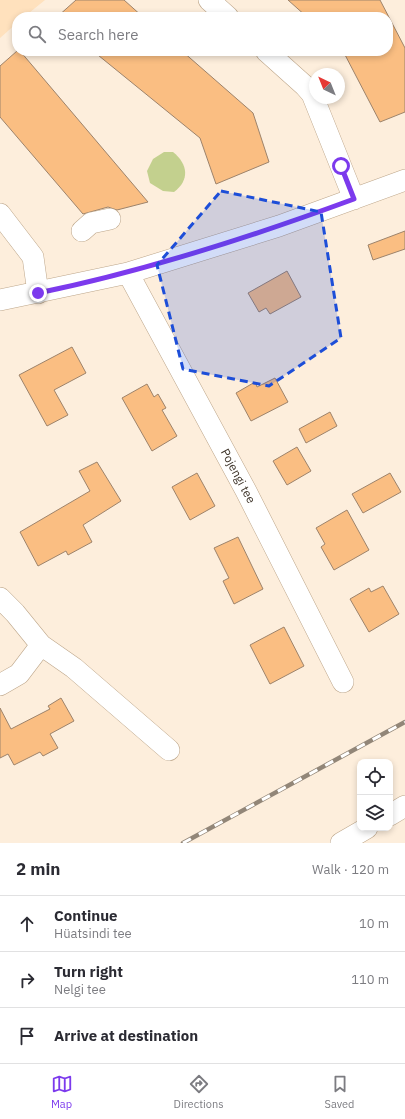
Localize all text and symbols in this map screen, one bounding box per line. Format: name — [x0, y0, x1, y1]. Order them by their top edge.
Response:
search box — [12, 12, 393, 56]
icon: search — [26, 23, 48, 45]
text: Search here — [58, 25, 138, 44]
north arrow — [309, 68, 345, 104]
route start — [332, 157, 350, 175]
route end — [29, 284, 47, 302]
street label: Pojengi tee — [218, 446, 259, 506]
map controls — [357, 759, 393, 831]
button: locate — [357, 759, 393, 795]
button: layers — [357, 795, 393, 831]
text: 2 min — [16, 858, 60, 880]
text: Walk · 120 m — [312, 861, 389, 878]
text: Continue — [54, 906, 118, 925]
icon: ahead — [16, 913, 38, 935]
text: 10 m — [359, 915, 389, 932]
text: Hüatsindi tee — [54, 925, 132, 942]
text: Turn right — [54, 962, 123, 981]
icon: right — [16, 969, 38, 991]
text: 110 m — [351, 971, 389, 988]
text: Nelgi tee — [54, 981, 106, 998]
icon: arrive — [16, 1025, 38, 1047]
text: Arrive at destination — [54, 1026, 198, 1045]
tab: Map — [51, 1073, 73, 1111]
tab: Directions — [174, 1073, 224, 1111]
tab: Saved — [325, 1073, 354, 1111]

